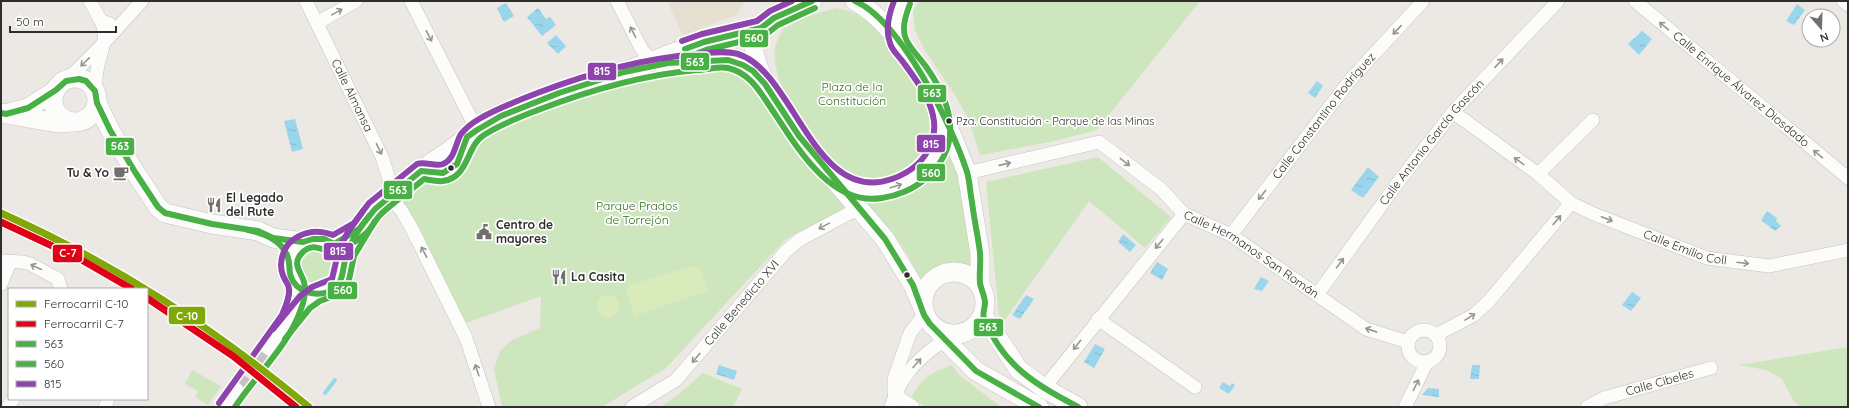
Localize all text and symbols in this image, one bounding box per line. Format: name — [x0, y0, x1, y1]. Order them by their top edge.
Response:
scale bar — [10, 8, 116, 34]
one-way arrow — [330, 8, 342, 15]
north arrow — [1801, 8, 1841, 48]
text: 50 m — [16, 14, 44, 29]
one-way arrow — [1659, 21, 1669, 30]
one-way arrow — [1392, 25, 1402, 35]
one-way arrow — [628, 27, 636, 39]
street label: Calle Enrique Álvarez Diosdado — [1670, 28, 1813, 150]
line badge: 560 — [739, 29, 769, 48]
text: N — [1818, 29, 1831, 45]
one-way arrow — [426, 30, 433, 42]
text: 560 — [744, 31, 764, 45]
street label: Calle Constantino Rodríguez — [1269, 49, 1379, 182]
line badge: 563 — [680, 52, 710, 71]
text: 563 — [686, 55, 704, 69]
street label: Calle Almansa — [328, 56, 377, 134]
one-way arrow — [80, 57, 90, 67]
one-way arrow — [1494, 58, 1504, 68]
line badge: 815 — [587, 62, 617, 81]
text: 815 — [594, 64, 610, 78]
street label: Calle Antonio García Gascón — [1376, 76, 1487, 208]
park label: Plaza de la Constitución — [818, 79, 886, 108]
line badge: 563 — [917, 84, 947, 103]
text: 563 — [923, 86, 941, 100]
place label: Pza. Constitución - Parque de las Minas — [956, 114, 1154, 128]
marker: Pza. Constitución - Parque de las Minas — [944, 116, 954, 126]
line badge: 815 — [916, 134, 946, 153]
line badge: 563 — [105, 137, 135, 156]
text: 815 — [923, 137, 939, 151]
text: 563 — [111, 139, 129, 153]
one-way arrow — [376, 143, 383, 155]
one-way arrow — [1812, 149, 1823, 158]
one-way arrow — [1514, 157, 1525, 165]
one-way arrow — [1120, 158, 1131, 166]
one-way arrow — [998, 159, 1011, 167]
unlabelled marker — [446, 163, 456, 173]
line badge: 560 — [916, 163, 946, 182]
cafe icon: Tu & Yo — [112, 164, 130, 182]
place label: Tu & Yo — [67, 165, 110, 180]
text: 560 — [921, 166, 941, 180]
line badge: 563 — [383, 180, 413, 200]
one-way arrow — [890, 182, 903, 189]
text: 563 — [389, 183, 407, 197]
place label: El Legado del Rute — [226, 190, 284, 219]
one-way arrow — [1257, 190, 1266, 201]
restaurant icon: El Legado del Rute — [205, 196, 223, 214]
park label: Parque Prados de Torrejón — [596, 198, 678, 227]
street label: Calle Hermanos San Román — [1181, 207, 1322, 301]
one-way arrow — [1552, 215, 1561, 226]
one-way arrow — [1600, 215, 1612, 223]
place label: Centro de mayores — [496, 217, 553, 246]
public building icon: Centro de mayores — [475, 223, 493, 241]
one-way arrow — [819, 223, 831, 230]
street label: Calle Emilio Coll — [1641, 226, 1728, 267]
one-way arrow — [1155, 239, 1164, 250]
line badge: 815 — [323, 242, 354, 261]
line badge: C-7 — [52, 244, 83, 263]
text: 815 — [330, 244, 346, 258]
text: C-7 — [59, 246, 77, 260]
one-way arrow — [419, 246, 427, 258]
street label: Calle Benedicto XVI — [701, 257, 782, 348]
one-way arrow — [1336, 258, 1344, 269]
one-way arrow — [1736, 259, 1749, 267]
one-way arrow — [30, 263, 42, 270]
restaurant icon: La Casita — [550, 268, 568, 286]
place label: La Casita — [571, 269, 625, 284]
unlabelled marker — [902, 270, 912, 280]
line badge: 560 — [327, 281, 358, 300]
text: 560 — [333, 283, 353, 297]
legend — [8, 288, 148, 400]
text: Ferrocarril C-10 — [44, 296, 128, 311]
line badge: C-10 — [168, 306, 206, 325]
text: C-10 — [176, 309, 198, 323]
one-way arrow — [1465, 313, 1476, 321]
text: Ferrocarril C-7 — [44, 316, 124, 331]
line badge: 563 — [973, 318, 1004, 337]
text: 563 — [979, 320, 997, 334]
one-way arrow — [1365, 326, 1378, 333]
text: 563 — [44, 336, 63, 351]
one-way arrow — [1073, 339, 1082, 350]
one-way arrow — [691, 352, 700, 363]
text: 560 — [44, 356, 64, 371]
one-way arrow — [912, 358, 921, 368]
one-way arrow — [473, 364, 480, 377]
street label: Calle Cibeles — [1624, 365, 1696, 399]
text: 815 — [44, 376, 61, 391]
one-way arrow — [1413, 379, 1420, 391]

